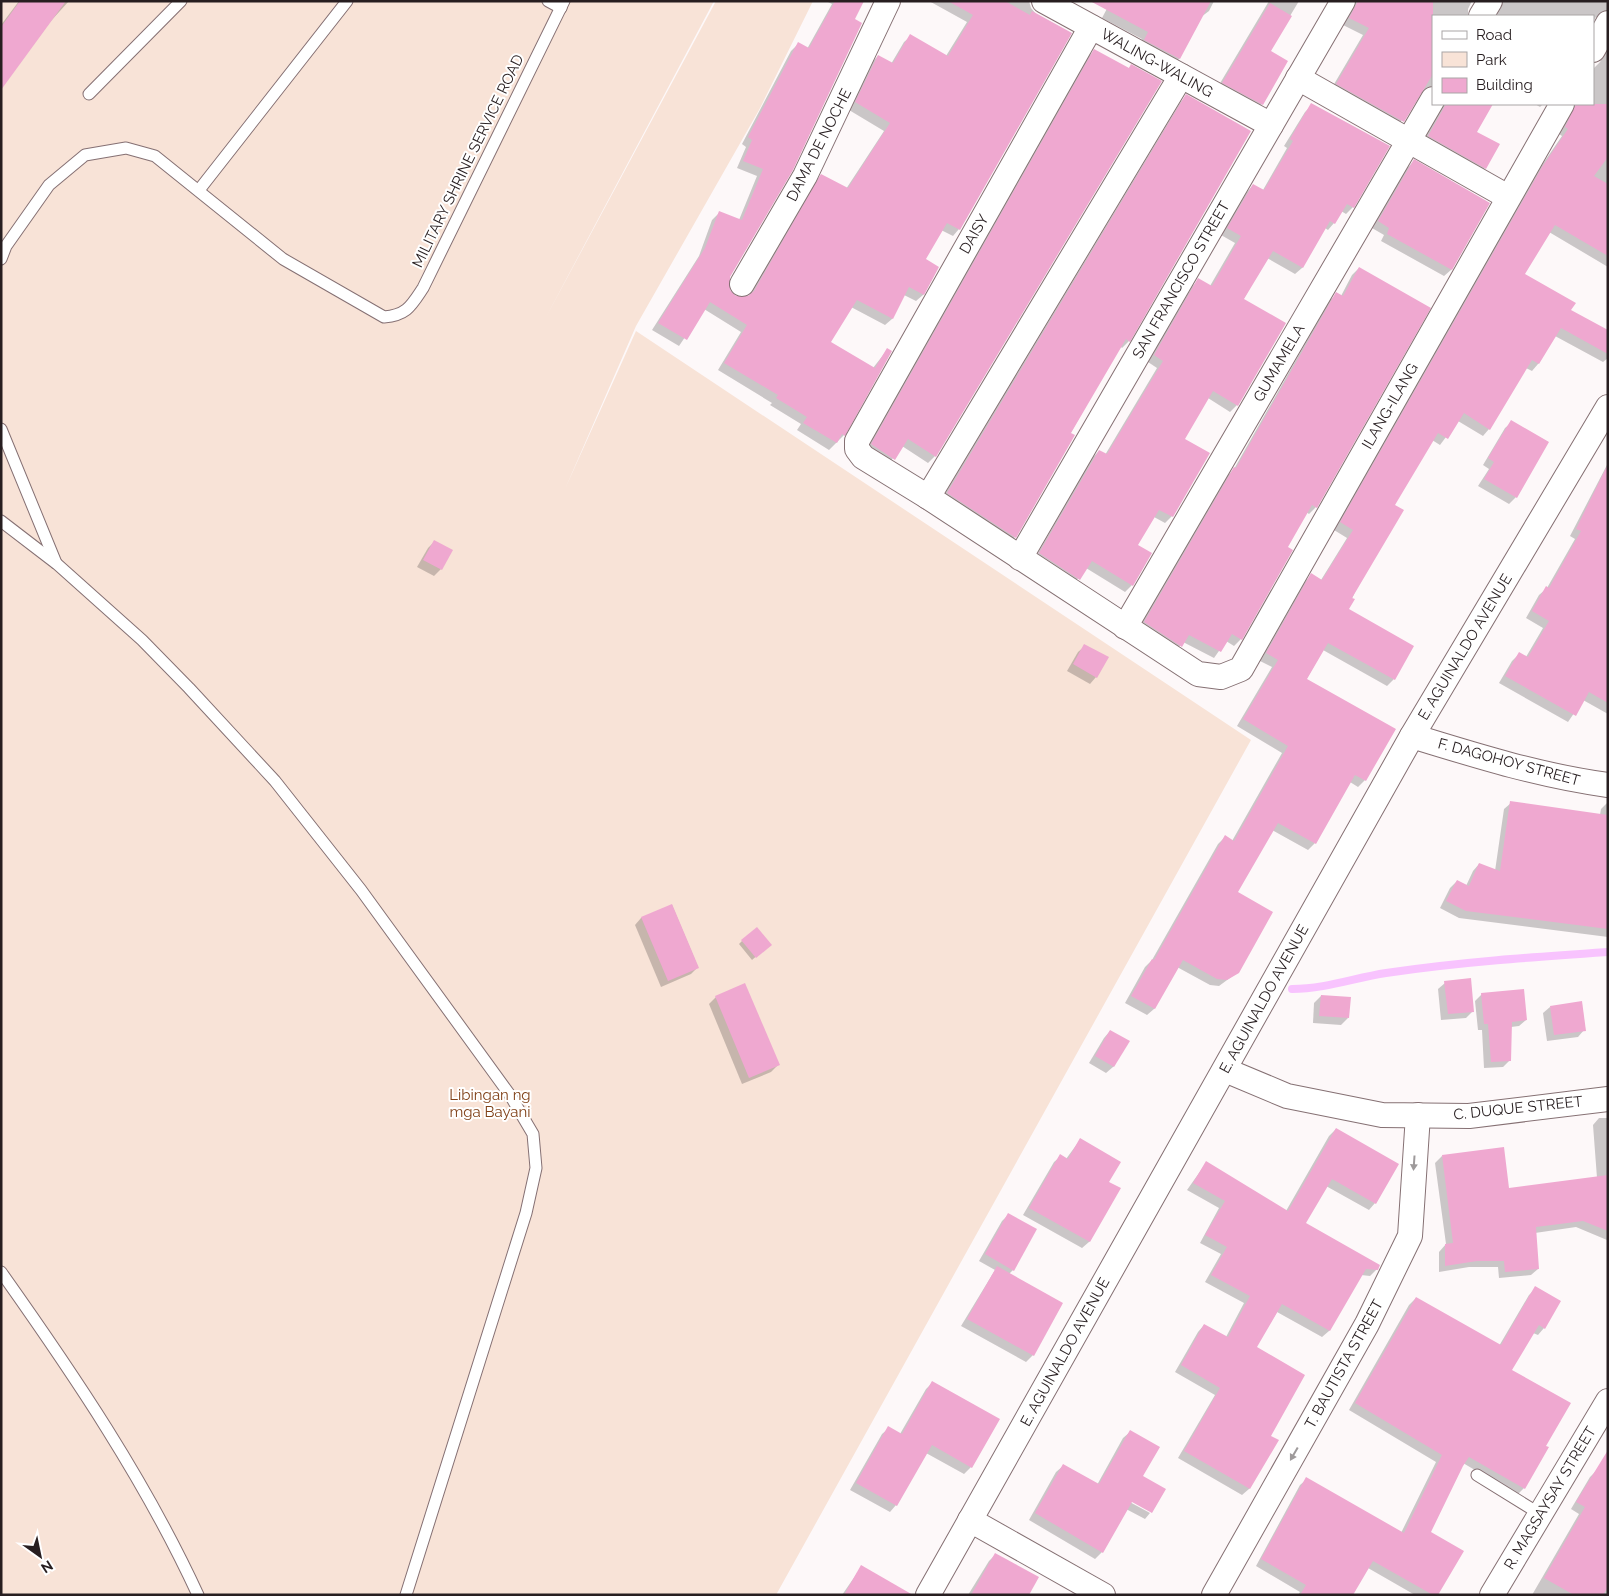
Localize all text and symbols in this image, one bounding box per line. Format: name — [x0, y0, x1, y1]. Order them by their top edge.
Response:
legend — [1432, 15, 1594, 105]
street label: WALING-WALING — [1098, 25, 1216, 101]
text: Road — [1476, 26, 1512, 44]
street label: MILITARY SHRINE SERVICE ROAD — [408, 51, 528, 270]
text: Park — [1476, 51, 1507, 69]
text: Building — [1476, 76, 1533, 94]
street label: DAMA DE NOCHE — [783, 86, 855, 204]
street label: SAN FRANCISCO STREET — [1129, 198, 1233, 362]
street label: DAISY — [955, 211, 993, 257]
street label: GUMAMELA — [1250, 321, 1308, 405]
street label: ILANG-ILANG — [1358, 360, 1422, 452]
street label: E. AGUINALDO AVENUE — [1414, 571, 1516, 723]
street label: F. DAGOHOY STREET — [1436, 734, 1582, 790]
street label: E. AGUINALDO AVENUE — [1216, 921, 1312, 1077]
park label: Libingan ng mga Bayani — [449, 1086, 531, 1121]
street label: C. DUQUE STREET — [1452, 1092, 1584, 1124]
one-way arrow — [1410, 1156, 1418, 1172]
street label: E. AGUINALDO AVENUE — [1017, 1274, 1113, 1430]
street label: T. BAUTISTA STREET — [1301, 1296, 1387, 1432]
street label: R. MAGSAYSAY STREET — [1500, 1423, 1600, 1573]
one-way arrow — [1289, 1448, 1298, 1461]
north arrow — [15, 1531, 65, 1581]
text: N — [38, 1557, 56, 1577]

